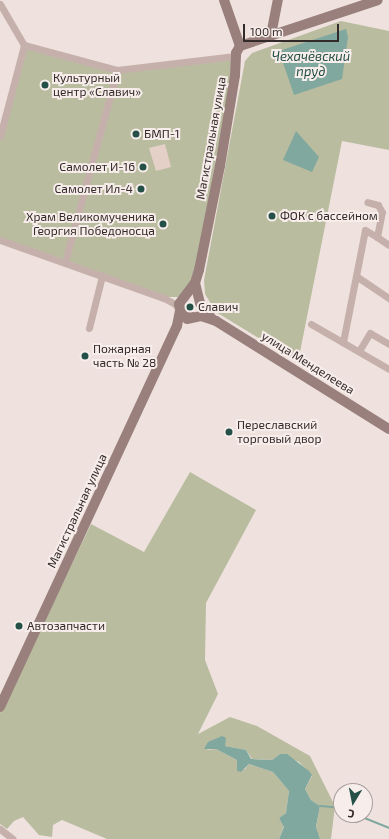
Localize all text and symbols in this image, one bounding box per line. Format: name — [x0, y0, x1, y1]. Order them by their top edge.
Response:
scale bar — [245, 16, 341, 42]
text: 100 m — [250, 24, 282, 38]
water label: Чехачёвский пруд — [272, 49, 350, 80]
place label: Культурный центр «Славич» — [53, 71, 141, 99]
street label: Магистральная улица — [193, 75, 229, 201]
marker: Культурный центр «Славич» — [40, 80, 50, 90]
place label: БМП-1 — [144, 127, 180, 141]
marker: БМП-1 — [131, 129, 141, 139]
place label: Самолет И-16 — [59, 160, 135, 174]
marker: Самолет И-16 — [138, 162, 148, 172]
place label: Самолет Ил-4 — [54, 182, 133, 196]
marker: Самолет Ил-4 — [136, 184, 146, 194]
place label: ФОК с бассейном — [280, 209, 378, 223]
place label: Храм Великомученика Георгия Победоносца — [26, 210, 155, 238]
marker: ФОК с бассейном — [267, 211, 277, 221]
marker: Храм Великомученика Георгия Победоносца — [158, 219, 168, 229]
place label: Славич — [198, 300, 238, 314]
marker: Славич — [185, 302, 195, 312]
street label: улица Менделеева — [259, 329, 357, 397]
place label: Пожарная часть № 28 — [93, 342, 156, 370]
marker: Пожарная часть № 28 — [80, 351, 90, 361]
place label: Переславский торговый двор — [237, 418, 321, 446]
marker: Переславский торговый двор — [224, 427, 234, 437]
street label: Магистральная улица — [44, 452, 110, 570]
place label: Автозапчасти — [27, 619, 105, 633]
marker: Автозапчасти — [14, 621, 24, 631]
north arrow — [333, 783, 373, 823]
text: С — [347, 807, 355, 821]

